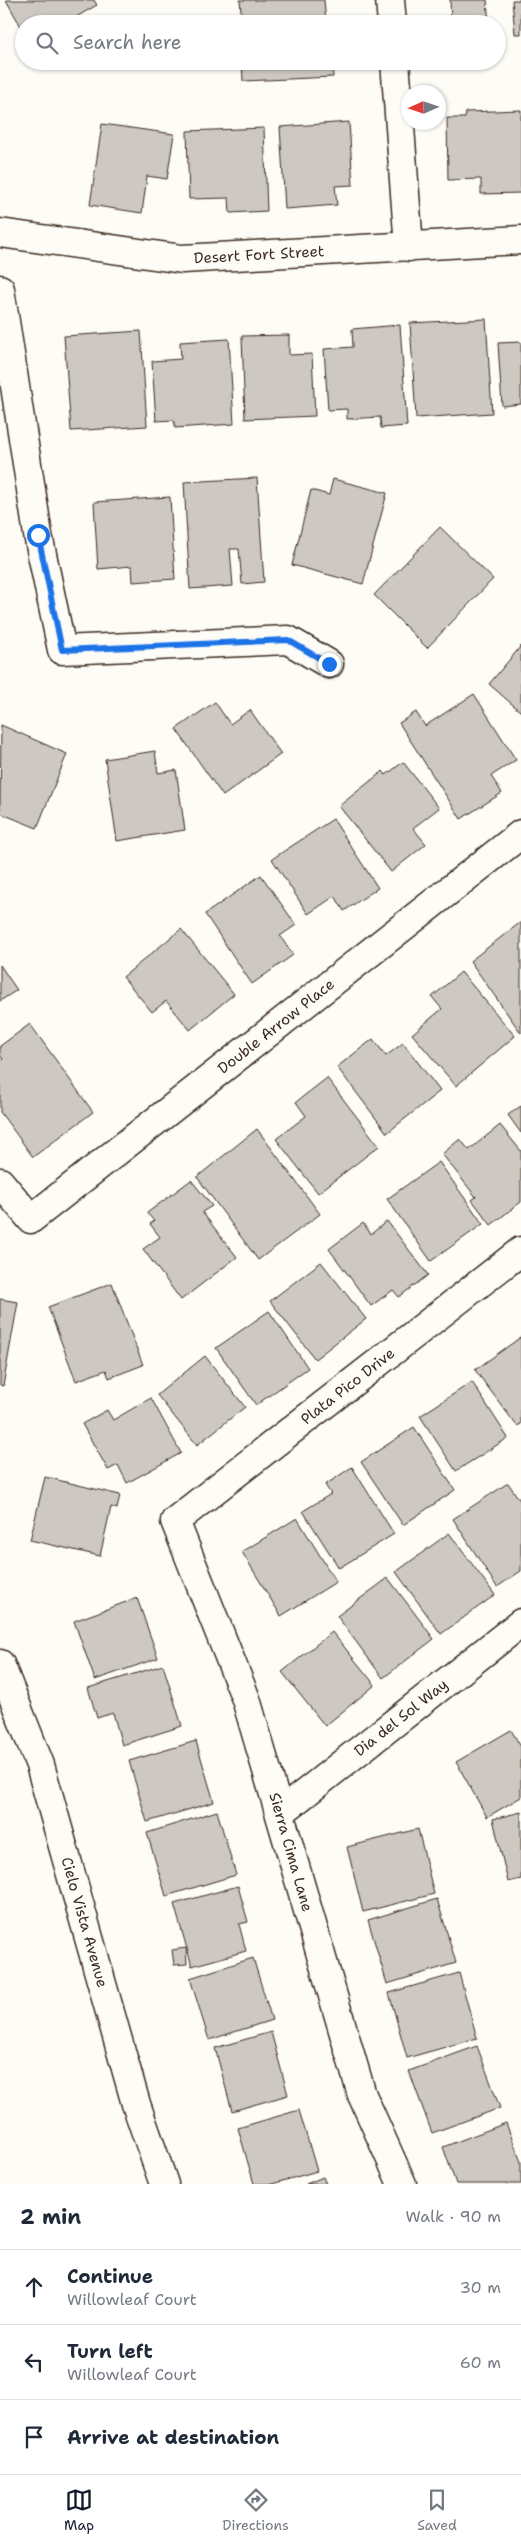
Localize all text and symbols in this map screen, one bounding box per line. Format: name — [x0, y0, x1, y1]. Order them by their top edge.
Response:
search box — [15, 15, 506, 70]
icon: search — [33, 29, 61, 57]
text: Search here — [73, 30, 182, 55]
north arrow — [401, 85, 446, 130]
street label: Desert Fort Street — [193, 241, 325, 268]
route start — [27, 524, 50, 547]
route end — [318, 653, 341, 676]
street label: Double Arrow Place — [214, 974, 339, 1079]
street label: Plata Pico Drive — [297, 1343, 399, 1429]
street label: Dia del Sol Way — [350, 1674, 452, 1761]
street label: Sierra Cima Lane — [264, 1790, 318, 1914]
street label: Cielo Vista Avenue — [57, 1855, 113, 1990]
text: 2 min — [20, 2203, 81, 2231]
text: Walk · 90 m — [406, 2206, 501, 2227]
text: Continue — [67, 2264, 153, 2289]
icon: ahead — [20, 2273, 48, 2301]
text: 30 m — [460, 2277, 501, 2298]
text: Willowleaf Court — [67, 2289, 197, 2310]
text: Turn left — [67, 2339, 153, 2364]
icon: left — [20, 2348, 48, 2376]
text: 60 m — [460, 2352, 501, 2373]
text: Willowleaf Court — [67, 2364, 197, 2385]
icon: arrive — [20, 2423, 48, 2451]
text: Arrive at destination — [67, 2425, 279, 2450]
tab: Map — [64, 2486, 94, 2534]
tab: Directions — [222, 2486, 289, 2534]
tab: Saved — [417, 2486, 457, 2534]

